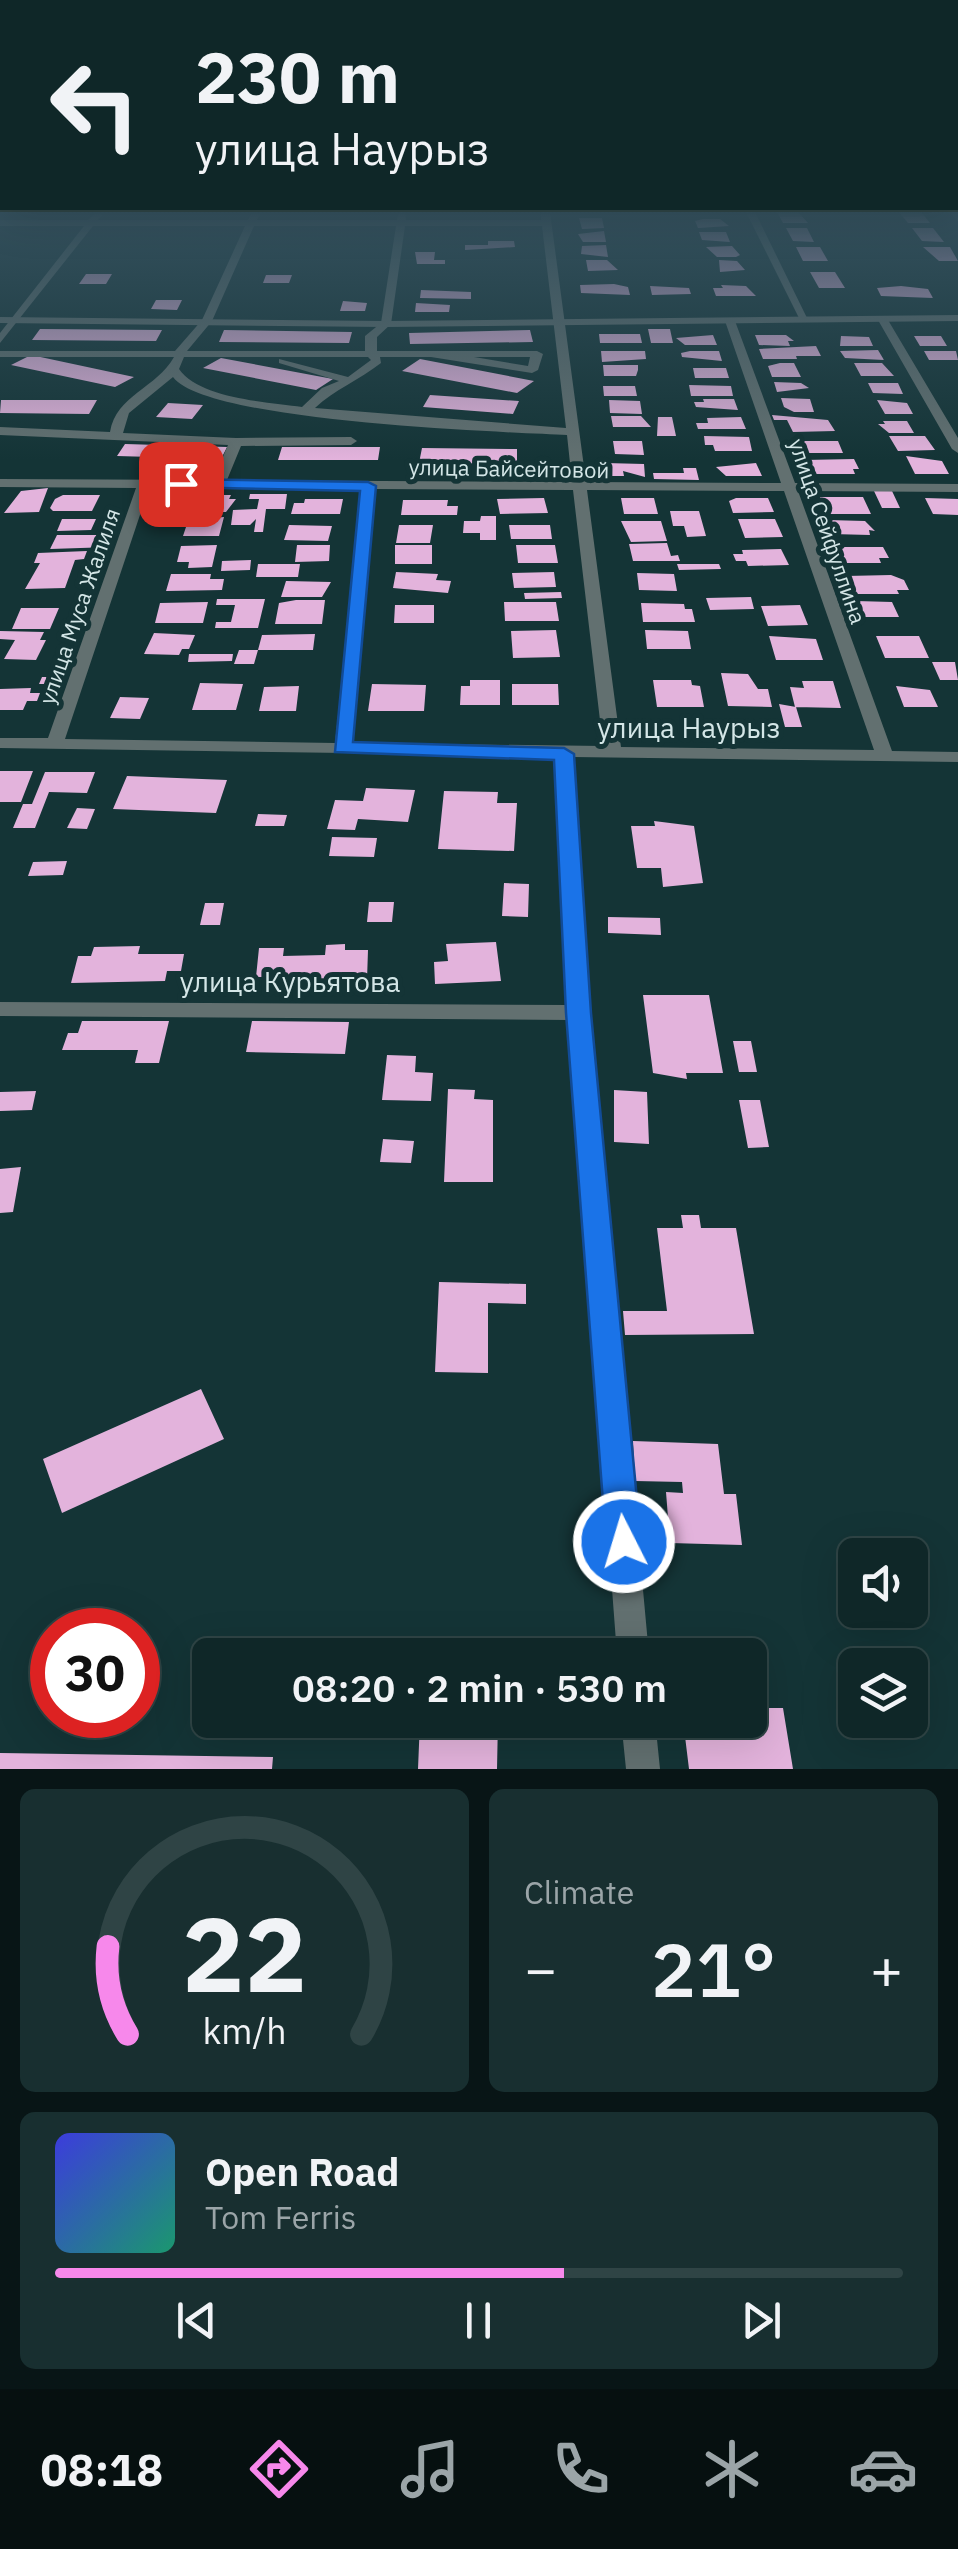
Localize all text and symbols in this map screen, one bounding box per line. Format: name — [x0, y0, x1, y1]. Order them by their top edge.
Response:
text: 230 m — [195, 31, 400, 122]
icon: left — [30, 40, 160, 170]
text: улица Наурыз — [195, 119, 490, 177]
street label: улица Сейфуллина — [783, 434, 873, 628]
pin — [139, 442, 224, 527]
street label: улица Байсейтовой — [408, 452, 610, 484]
icon: arrive — [154, 457, 209, 512]
street label: улица Муса Жалиля — [32, 504, 126, 708]
street label: улица Наурыз — [597, 709, 781, 746]
street label: улица Курьятова — [180, 963, 400, 1000]
position arrow — [572, 1490, 676, 1594]
map controls — [838, 1538, 928, 1738]
button: sound — [838, 1538, 928, 1628]
speed limit sign: 30 — [30, 1608, 160, 1738]
button: layers — [838, 1648, 928, 1738]
text: 08:20 · 2 min · 530 m — [292, 1663, 667, 1712]
text: Climate — [524, 1871, 634, 1913]
text: 22 — [182, 1885, 307, 2021]
text: 21° — [651, 1920, 776, 2018]
text: − — [524, 1933, 557, 2004]
text: + — [870, 1933, 903, 2004]
text: km/h — [202, 2007, 287, 2054]
text: Open Road — [205, 2147, 399, 2196]
text: Tom Ferris — [205, 2196, 356, 2238]
icon: previous — [169, 2293, 224, 2348]
icon: pause — [451, 2293, 506, 2348]
icon: next — [734, 2293, 789, 2348]
icon: directions — [244, 2434, 314, 2504]
icon: music — [395, 2434, 465, 2504]
icon: phone — [546, 2434, 616, 2504]
icon: climate — [697, 2434, 767, 2504]
icon: car — [848, 2434, 918, 2504]
text: 08:18 — [40, 2440, 163, 2498]

